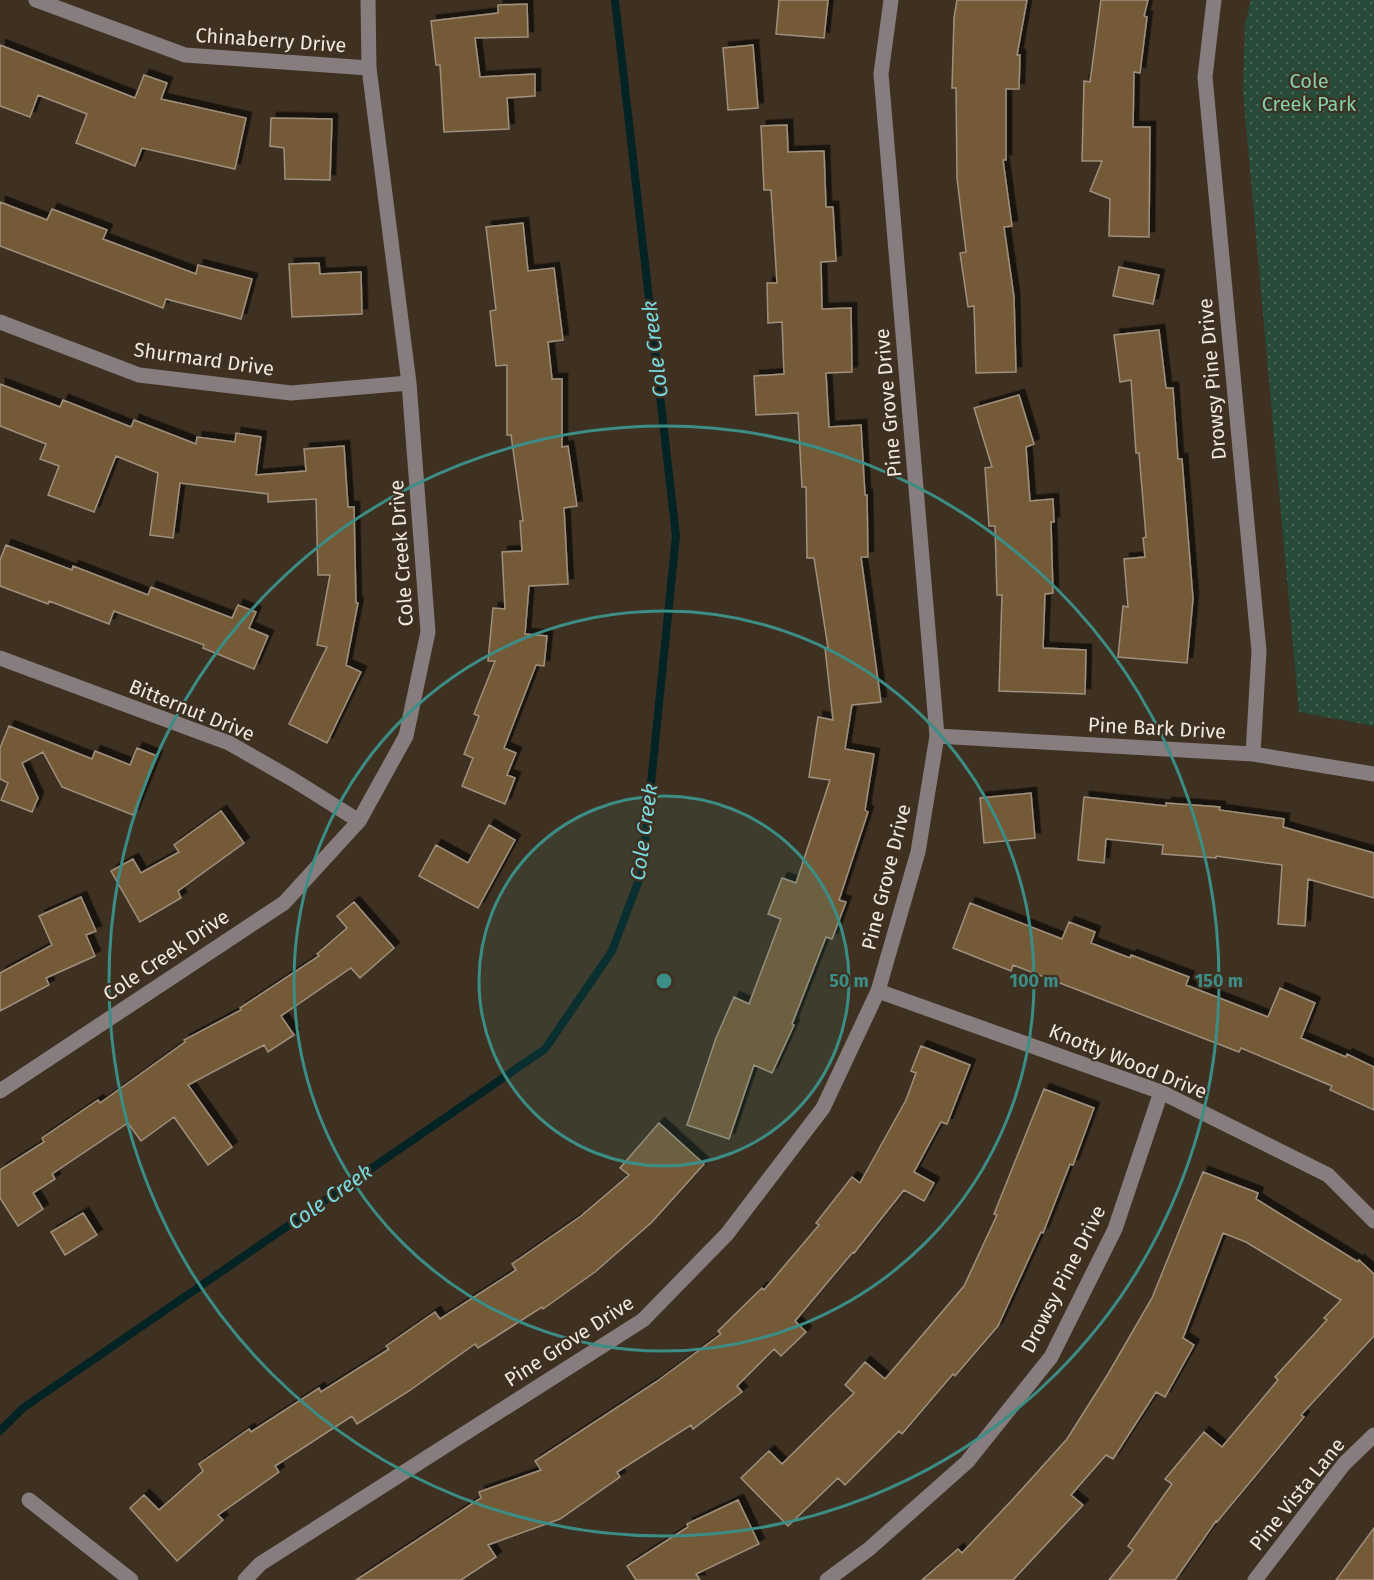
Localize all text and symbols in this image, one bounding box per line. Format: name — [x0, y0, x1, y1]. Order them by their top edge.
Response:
street label: Chinaberry Drive — [195, 23, 347, 57]
park label: Cole Creek Park — [1262, 69, 1357, 116]
street label: Drowsy Pine Drive — [1193, 297, 1231, 461]
water label: Cole Creek — [636, 299, 674, 399]
street label: Pine Grove Drive — [870, 328, 906, 478]
street label: Shurmard Drive — [132, 337, 276, 381]
street label: Cole Creek Drive — [384, 479, 418, 627]
street label: Bitternut Drive — [126, 674, 258, 746]
street label: Pine Bark Drive — [1087, 712, 1227, 744]
water label: Cole Creek — [624, 782, 664, 882]
street label: Pine Grove Drive — [856, 802, 916, 952]
street label: Cole Creek Drive — [98, 904, 234, 1006]
text: 50 m — [829, 970, 869, 992]
text: 100 m — [1010, 970, 1058, 992]
text: 150 m — [1195, 970, 1243, 992]
centre of rings — [654, 971, 674, 991]
street label: Knotty Wood Drive — [1045, 1018, 1211, 1104]
water label: Cole Creek — [283, 1158, 377, 1236]
street label: Drowsy Pine Drive — [1015, 1201, 1111, 1357]
street label: Pine Grove Drive — [500, 1290, 638, 1392]
street label: Pine Vista Lane — [1244, 1433, 1350, 1555]

